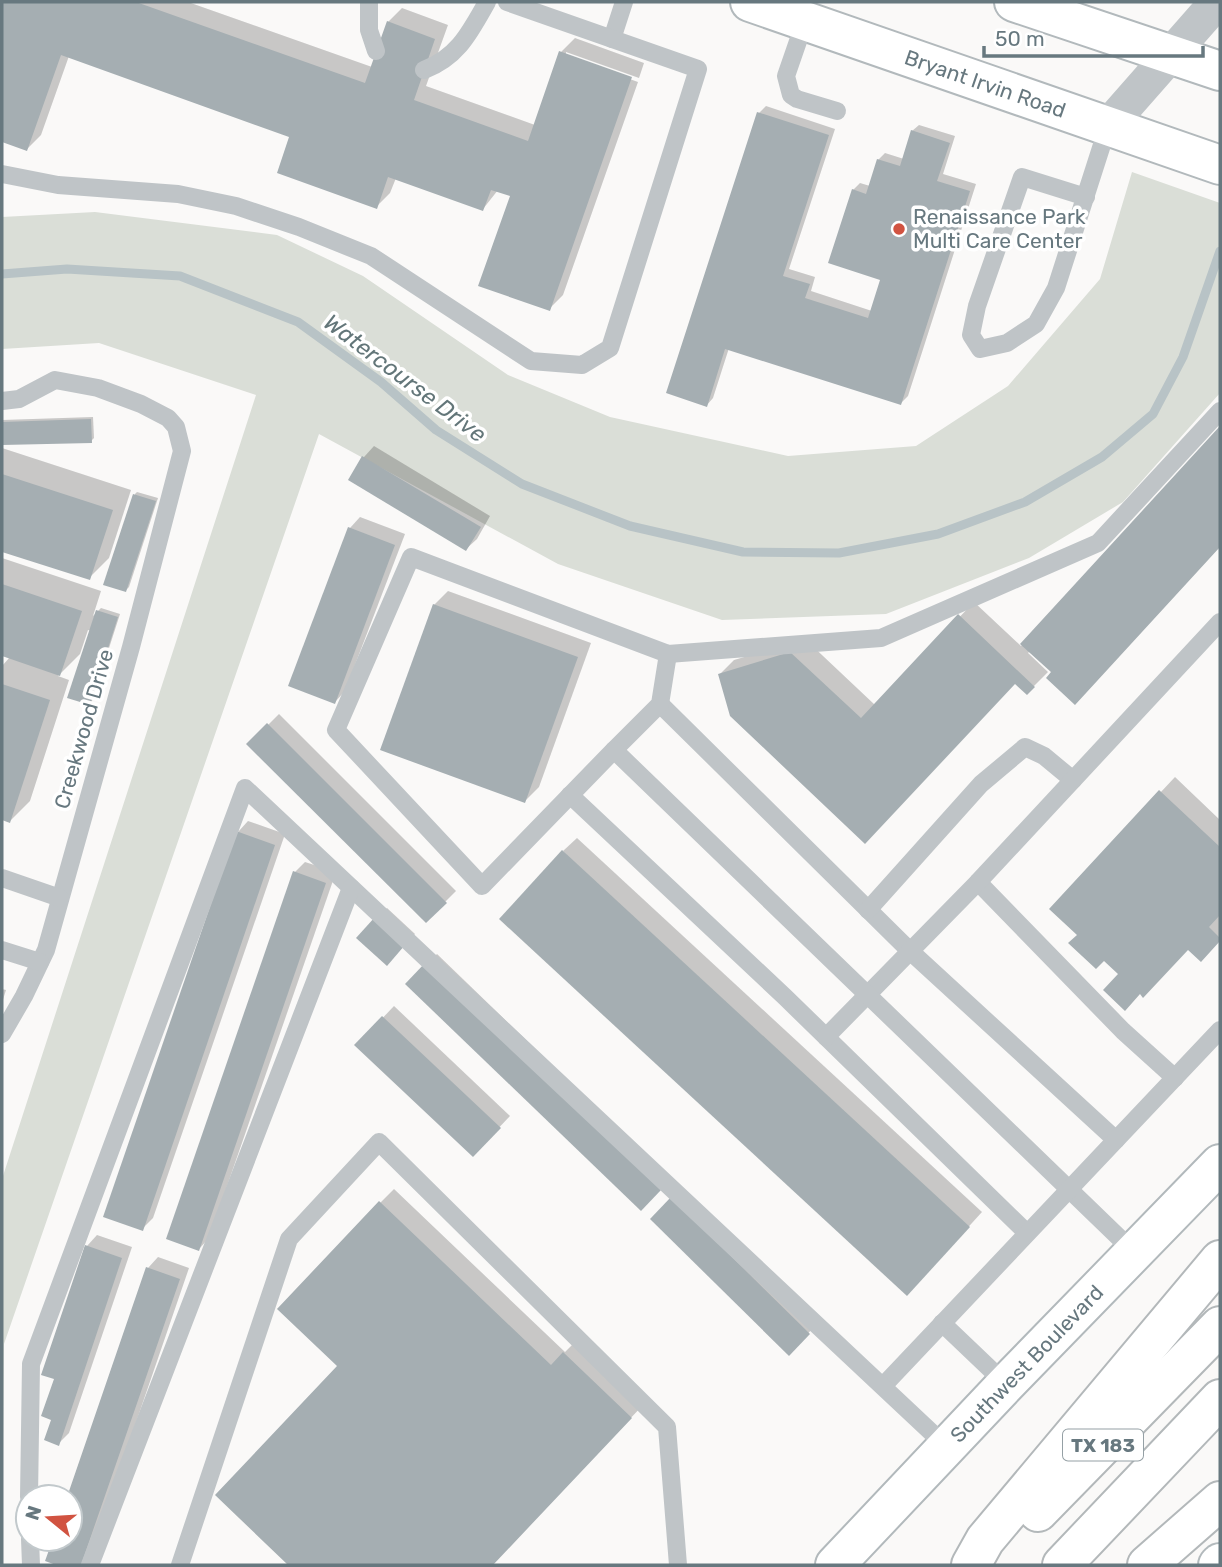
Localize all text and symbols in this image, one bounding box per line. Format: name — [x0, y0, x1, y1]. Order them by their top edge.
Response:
scale bar — [984, 14, 1203, 58]
text: 50 m — [995, 26, 1045, 51]
street label: Bryant Irvin Road — [901, 44, 1069, 123]
place label: Renaissance Park Multi Care Center — [913, 204, 1086, 253]
marker: Renaissance Park Multi Care Center — [891, 221, 907, 237]
water label: Watercourse Drive — [318, 308, 492, 448]
street label: Creekwood Drive — [49, 646, 118, 812]
street label: Southwest Boulevard — [945, 1280, 1108, 1448]
road number: TX 183 — [1063, 1429, 1143, 1460]
north arrow — [14, 1483, 84, 1553]
text: N — [20, 1503, 46, 1523]

